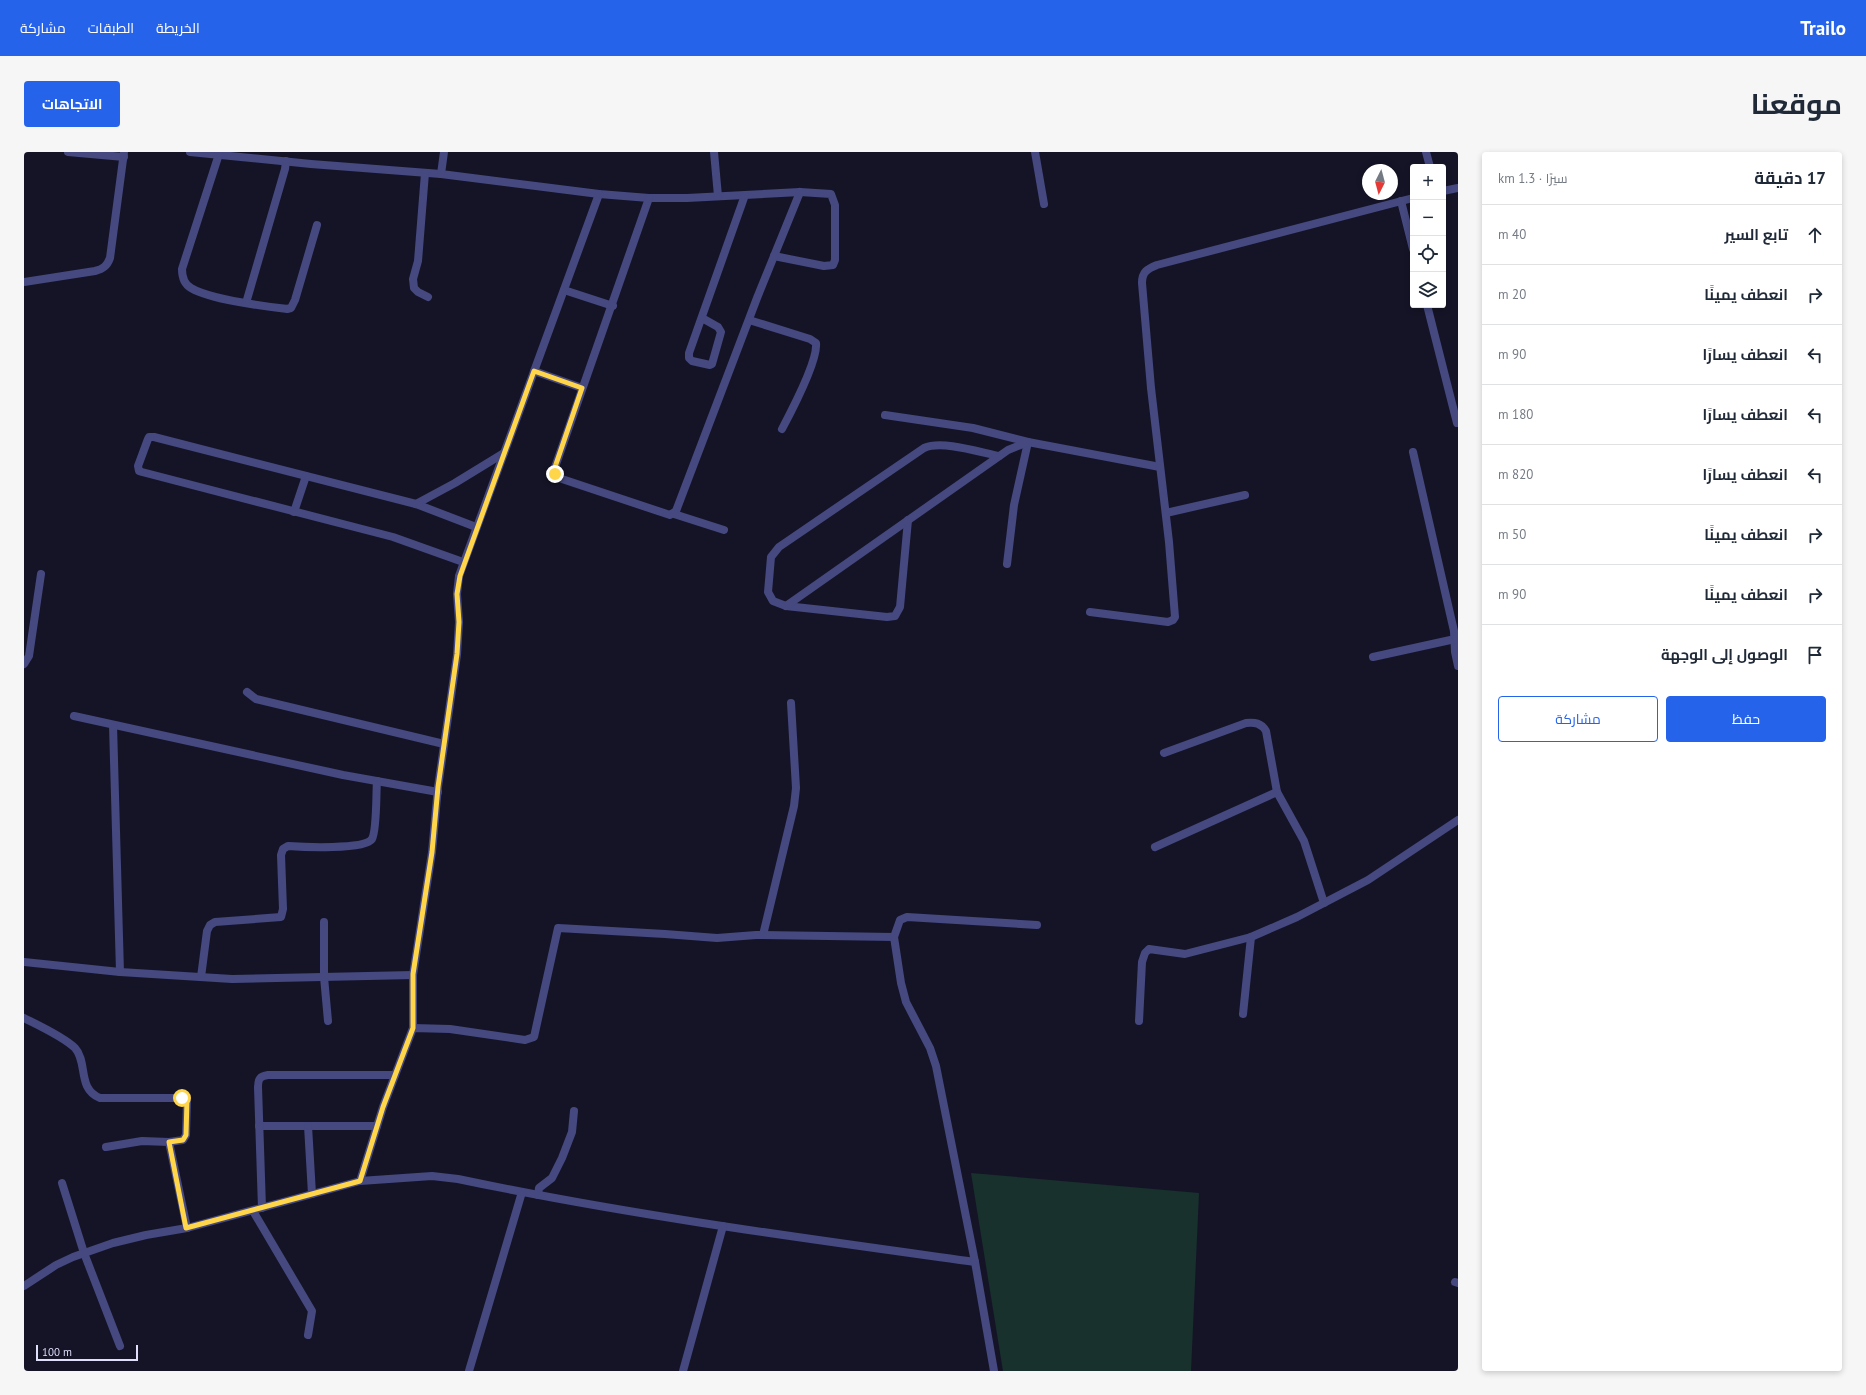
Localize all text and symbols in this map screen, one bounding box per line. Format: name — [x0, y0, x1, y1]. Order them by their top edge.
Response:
text: Trailo — [1800, 16, 1846, 40]
text: مشاركة — [20, 19, 66, 37]
text: الطبقات — [88, 19, 134, 37]
text: الخريطة — [156, 19, 200, 37]
button: الاتجاهات — [24, 81, 120, 127]
text: موقعنا — [1751, 85, 1842, 122]
north arrow — [1362, 164, 1398, 200]
map controls — [1410, 164, 1446, 308]
button: + — [1410, 164, 1446, 200]
text: 17 دقيقة — [1754, 167, 1826, 189]
text: سيرًا · 1.3 km — [1498, 170, 1568, 187]
button: − — [1410, 200, 1446, 236]
icon: ahead — [1804, 224, 1826, 246]
text: تابع السير — [1725, 225, 1788, 244]
text: 40 m — [1498, 226, 1526, 243]
button: locate — [1410, 236, 1446, 272]
button: layers — [1410, 272, 1446, 308]
icon: right — [1804, 284, 1826, 306]
text: انعطف يمينًا — [1704, 285, 1788, 304]
text: 20 m — [1498, 286, 1526, 303]
icon: left — [1804, 344, 1826, 366]
text: انعطف يسارًا — [1702, 345, 1788, 364]
text: 90 m — [1498, 346, 1526, 363]
icon: left — [1804, 404, 1826, 426]
text: انعطف يسارًا — [1702, 405, 1788, 424]
text: 180 m — [1498, 406, 1533, 423]
icon: left — [1804, 464, 1826, 486]
route end — [546, 465, 564, 483]
text: انعطف يسارًا — [1702, 465, 1788, 484]
text: 820 m — [1498, 466, 1533, 483]
icon: right — [1804, 524, 1826, 546]
text: انعطف يمينًا — [1704, 525, 1788, 544]
text: 50 m — [1498, 526, 1526, 543]
icon: right — [1804, 584, 1826, 606]
text: انعطف يمينًا — [1704, 585, 1788, 604]
text: 90 m — [1498, 586, 1526, 603]
icon: arrive — [1804, 644, 1826, 666]
text: الوصول إلى الوجهة — [1661, 645, 1788, 664]
button: مشاركة — [1498, 696, 1658, 742]
button: حفظ — [1666, 696, 1826, 742]
route start — [173, 1089, 191, 1107]
scale bar — [36, 1343, 138, 1362]
text: 100 m — [42, 1345, 72, 1359]

